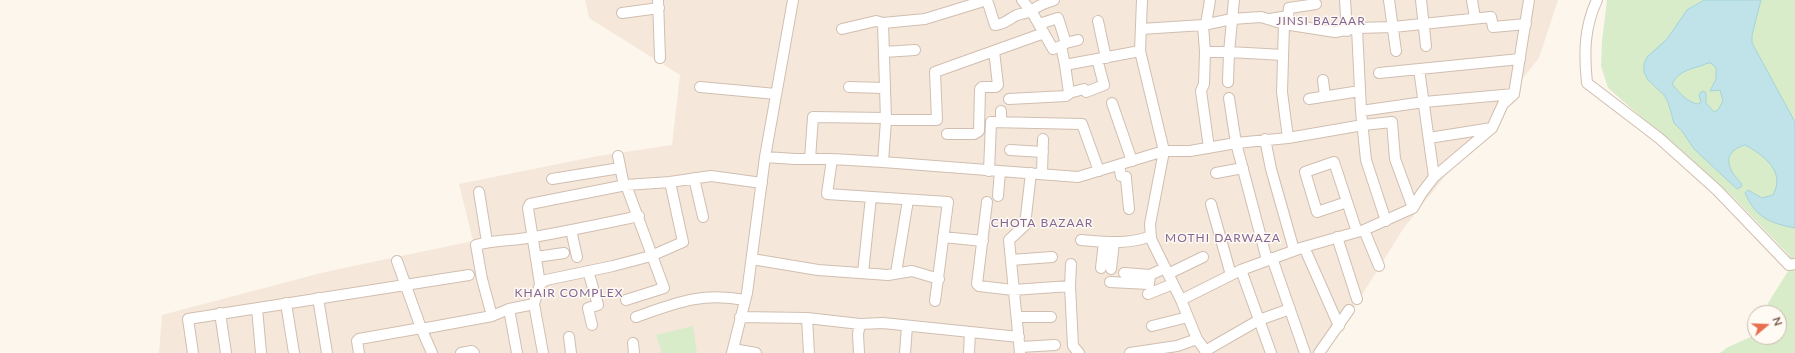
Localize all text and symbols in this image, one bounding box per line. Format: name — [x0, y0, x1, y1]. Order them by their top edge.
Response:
district label: JINSI BAZAAR — [1276, 14, 1366, 28]
district label: CHOTA BAZAAR — [991, 216, 1093, 230]
district label: MOTHI DARWAZA — [1165, 231, 1281, 245]
district label: KHAIR COMPLEX — [515, 286, 623, 300]
north arrow — [1747, 305, 1787, 345]
text: N — [1770, 315, 1785, 327]

